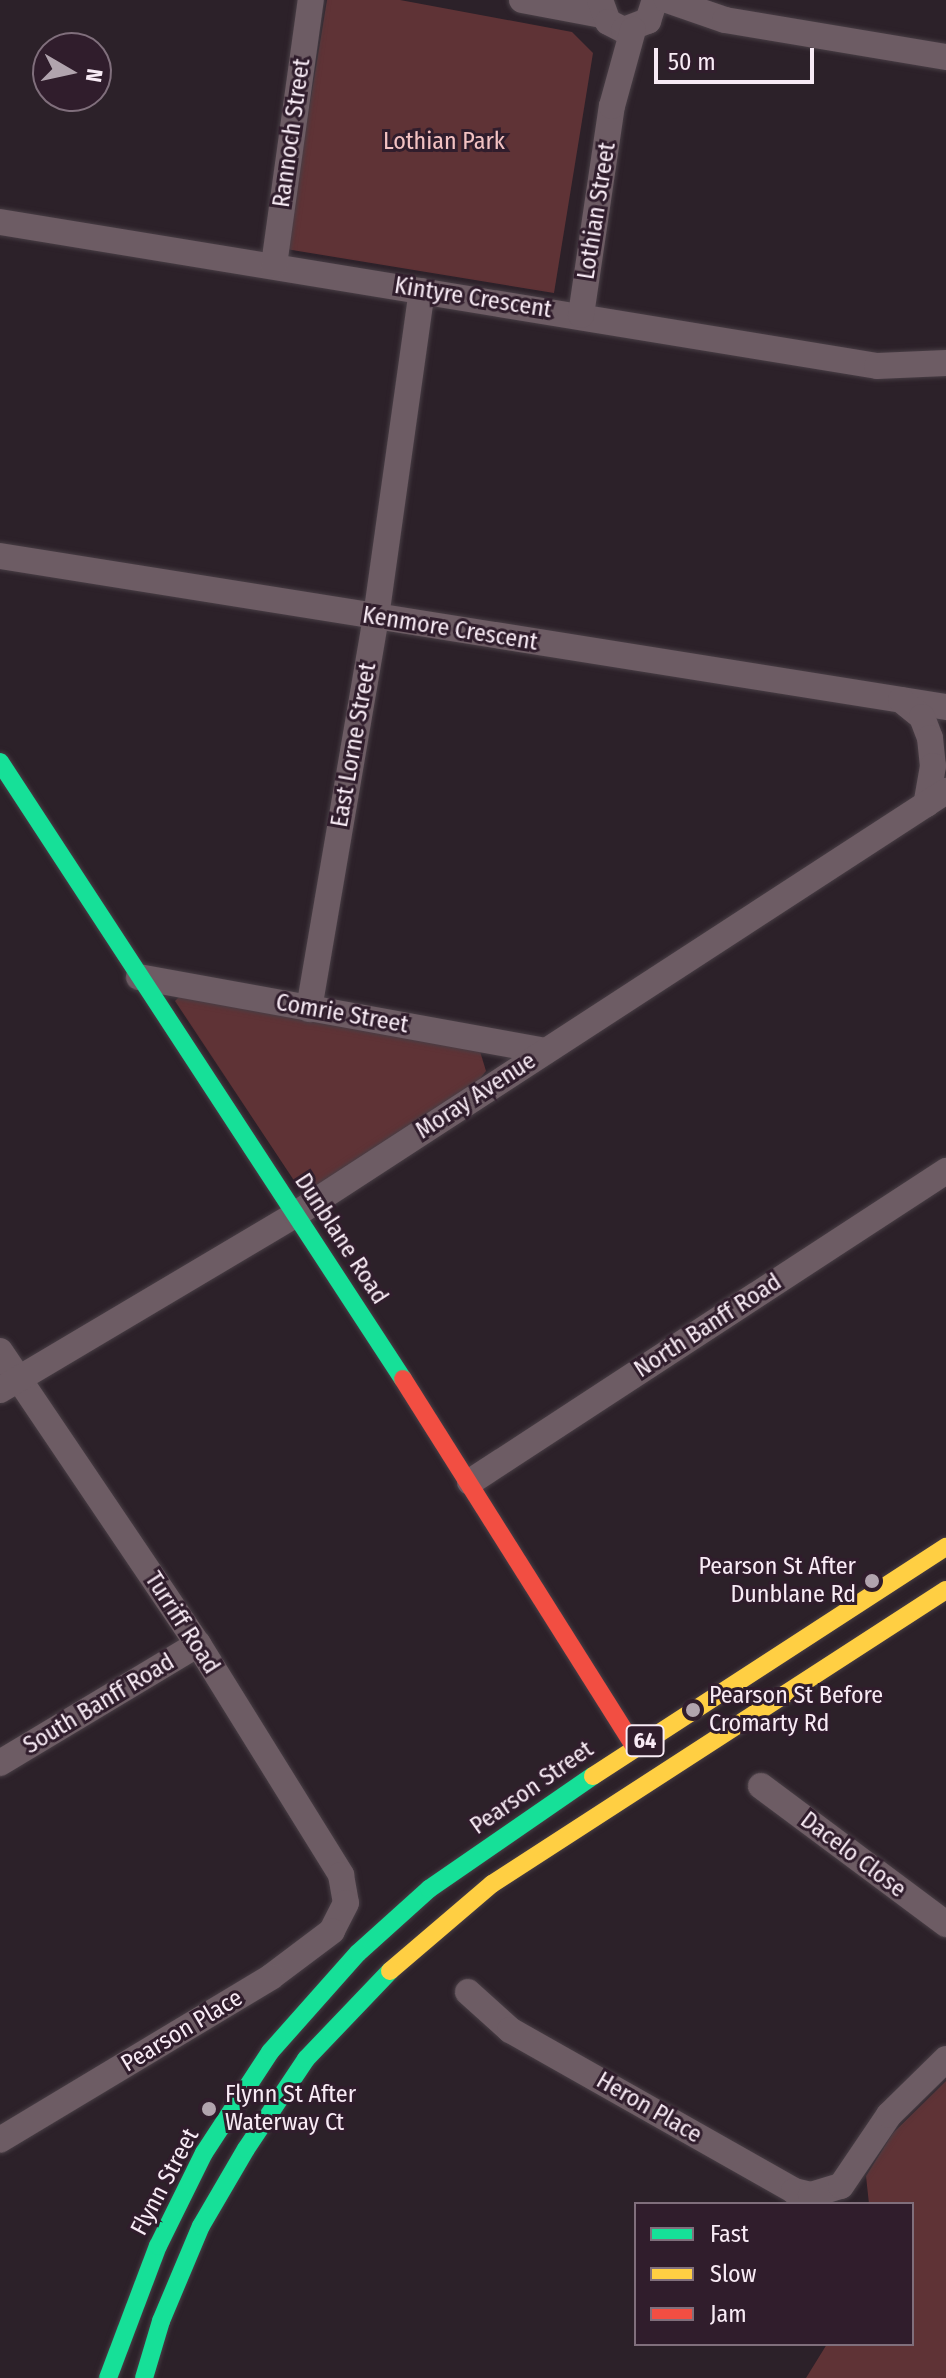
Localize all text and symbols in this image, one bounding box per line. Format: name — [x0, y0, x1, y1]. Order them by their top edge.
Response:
north arrow — [32, 32, 112, 112]
scale bar — [658, 32, 818, 82]
text: 50 m — [668, 48, 716, 76]
street label: Rannoch Street — [267, 57, 317, 209]
text: N — [80, 67, 109, 84]
park label: Lothian Park — [383, 128, 505, 156]
street label: Lothian Street — [572, 140, 622, 282]
street label: Kintyre Crescent — [392, 271, 554, 325]
street label: Kenmore Crescent — [360, 601, 540, 657]
street label: East Lorne Street — [325, 660, 383, 830]
street label: Comrie Street — [274, 988, 410, 1040]
street label: Moray Avenue — [411, 1047, 541, 1145]
street label: Dunblane Road — [288, 1168, 394, 1310]
street label: North Banff Road — [629, 1268, 787, 1384]
place label: Pearson St After Dunblane Rd — [698, 1553, 856, 1609]
street label: Turriff Road — [138, 1567, 226, 1679]
marker: Pearson St After Dunblane Rd — [863, 1572, 881, 1590]
street label: South Banff Road — [18, 1648, 180, 1760]
place label: Pearson St Before Cromarty Rd — [709, 1682, 883, 1738]
marker: Pearson St Before Cromarty Rd — [684, 1701, 702, 1719]
road number: 64 — [625, 1723, 665, 1759]
street label: Pearson Street — [465, 1735, 599, 1841]
street label: Dacelo Close — [795, 1806, 911, 1904]
street label: Pearson Place — [116, 1984, 248, 2078]
street label: Heron Place — [591, 2066, 707, 2150]
place label: Flynn St After Waterway Ct — [225, 2081, 356, 2137]
marker: Flynn St After Waterway Ct — [200, 2100, 218, 2118]
street label: Flynn Street — [125, 2124, 205, 2240]
legend — [634, 2202, 914, 2346]
text: Fast — [710, 2220, 749, 2248]
text: Slow — [710, 2260, 756, 2288]
text: Jam — [710, 2300, 747, 2328]

